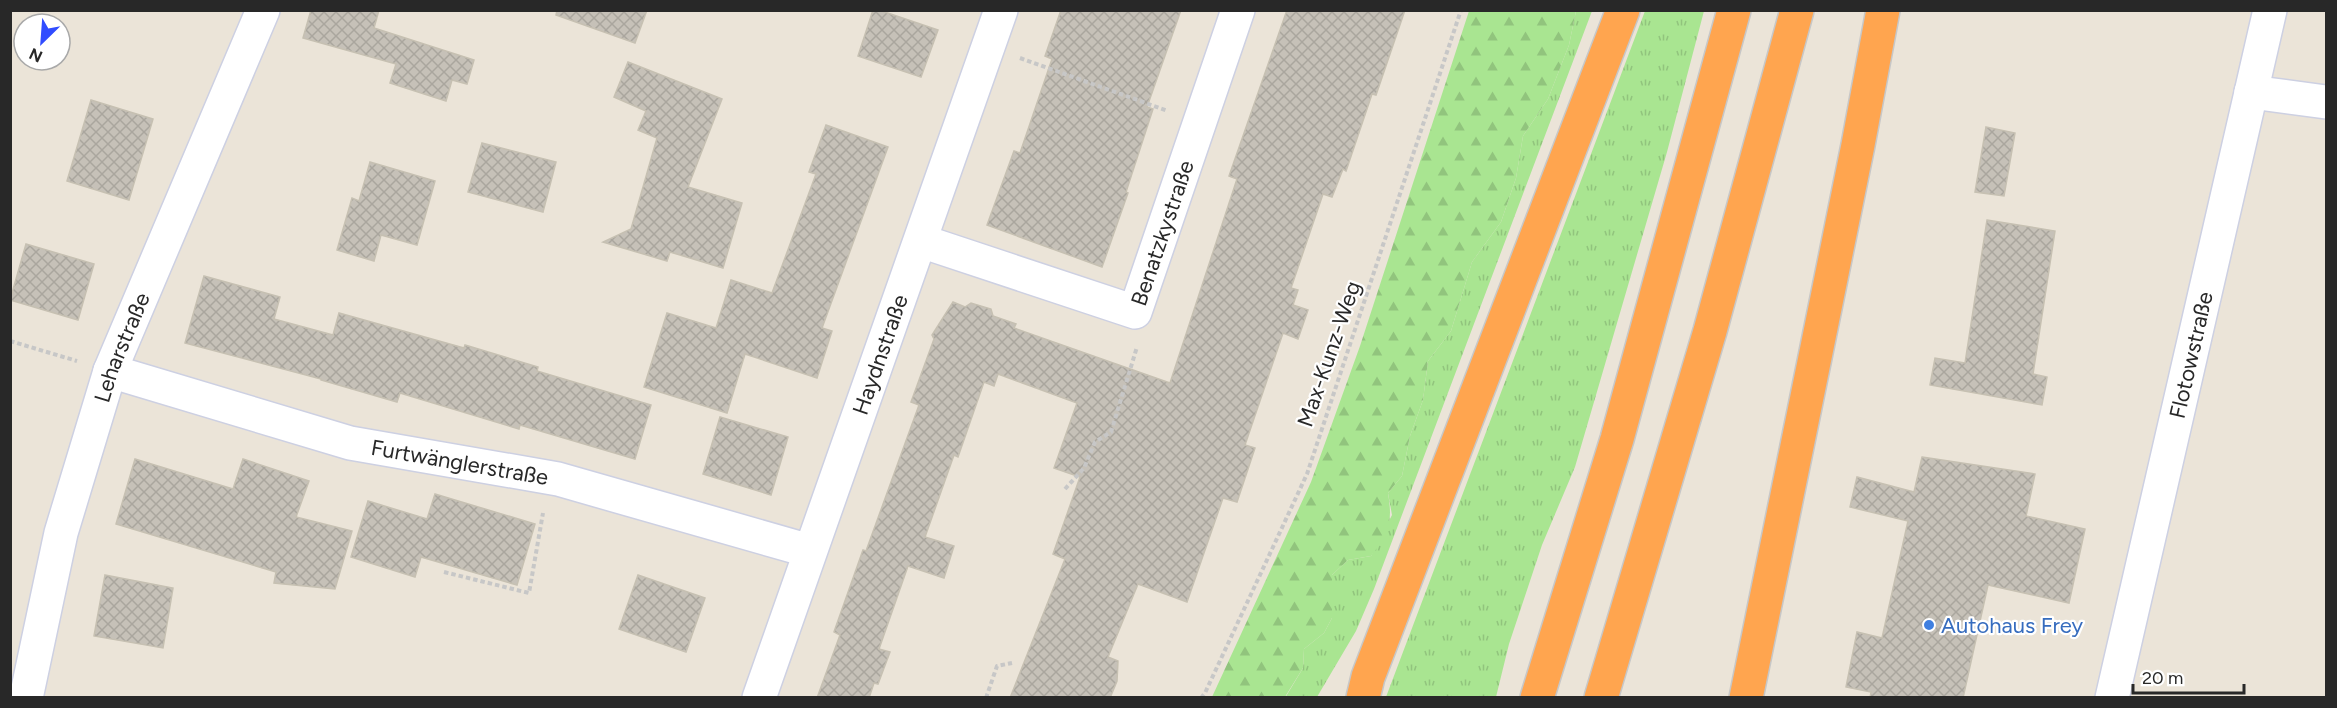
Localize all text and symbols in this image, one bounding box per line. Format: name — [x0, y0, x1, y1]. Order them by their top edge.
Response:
north arrow — [12, 12, 72, 72]
text: N — [26, 44, 45, 66]
street label: Benatzkystraße — [1125, 157, 1199, 309]
street label: Max-Kunz-Weg — [1291, 278, 1367, 430]
street label: Leharstraße — [88, 288, 155, 406]
street label: Flotowstraße — [2163, 289, 2218, 421]
street label: Haydnstraße — [846, 291, 913, 418]
street label: Furtwänglerstraße — [369, 433, 551, 491]
place label: Autohaus Frey — [1941, 612, 2084, 639]
marker: Autohaus Frey — [1922, 618, 1936, 632]
scale bar — [2133, 657, 2244, 695]
text: 20 m — [2142, 667, 2183, 689]

